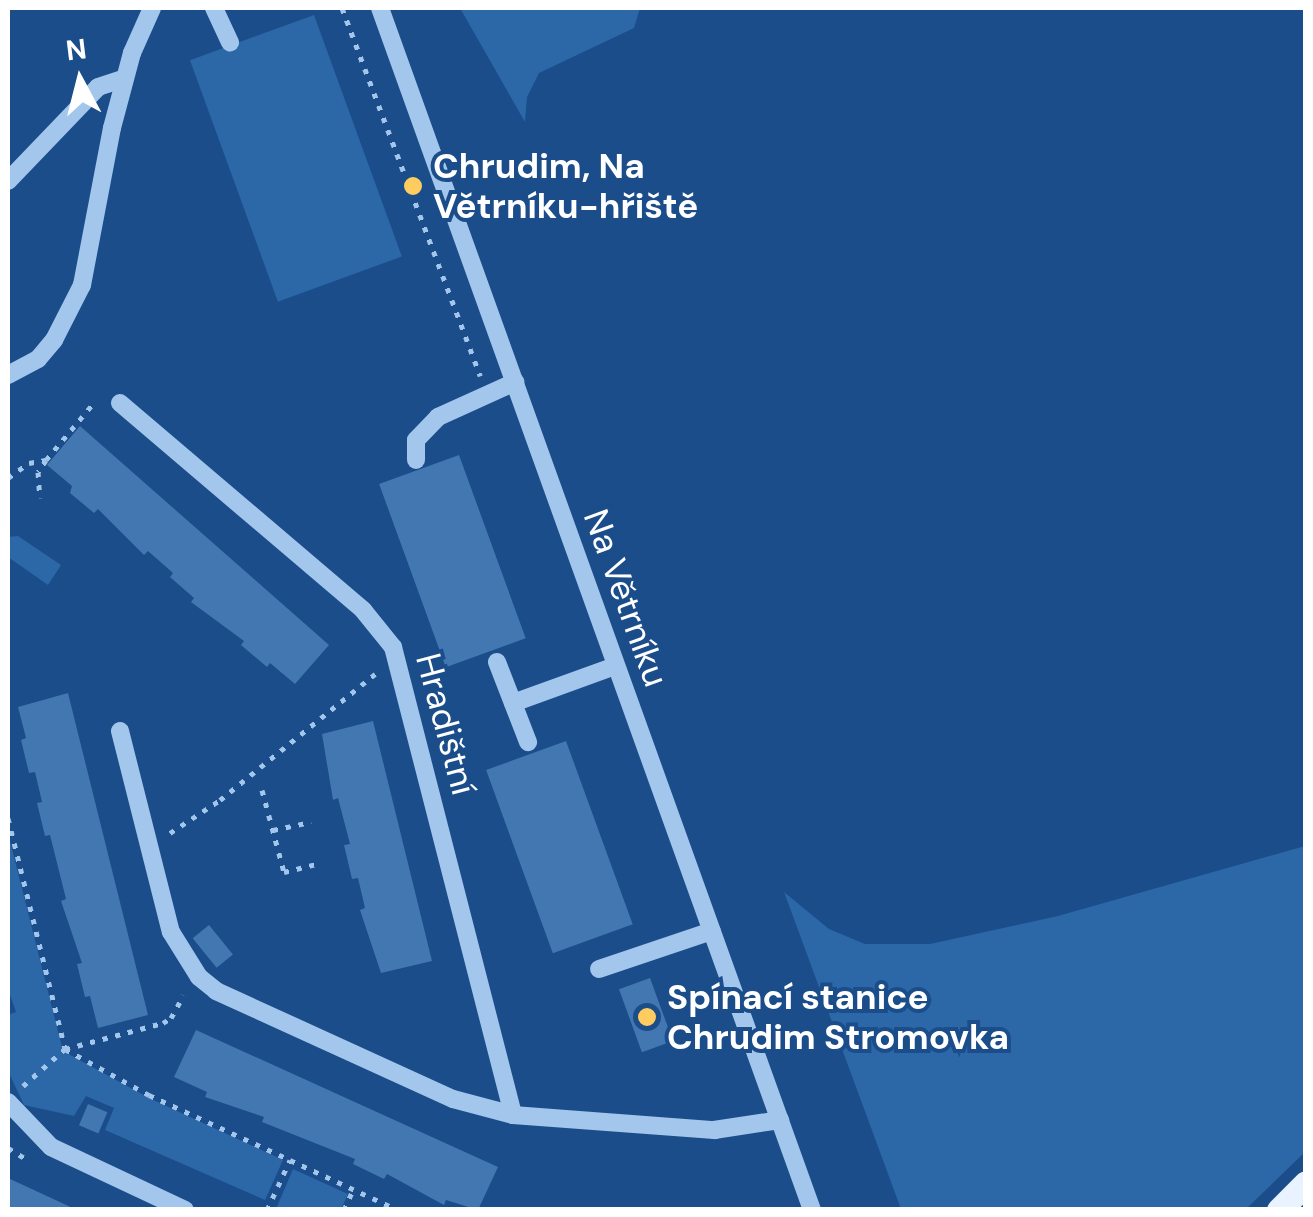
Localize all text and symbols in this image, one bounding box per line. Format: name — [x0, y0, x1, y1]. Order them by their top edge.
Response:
north arrow — [30, 30, 130, 130]
text: N — [64, 30, 89, 69]
place label: Chrudim, Na Větrníku-hřiště — [433, 145, 698, 227]
marker: Chrudim, Na Větrníku-hřiště — [402, 175, 424, 197]
street label: Na Větrníku — [575, 504, 677, 692]
street label: Hradištní — [407, 649, 485, 799]
place label: Spínací stanice Chrudim Stromovka — [667, 976, 1009, 1058]
marker: Spínací stanice Chrudim Stromovka — [636, 1006, 658, 1028]

